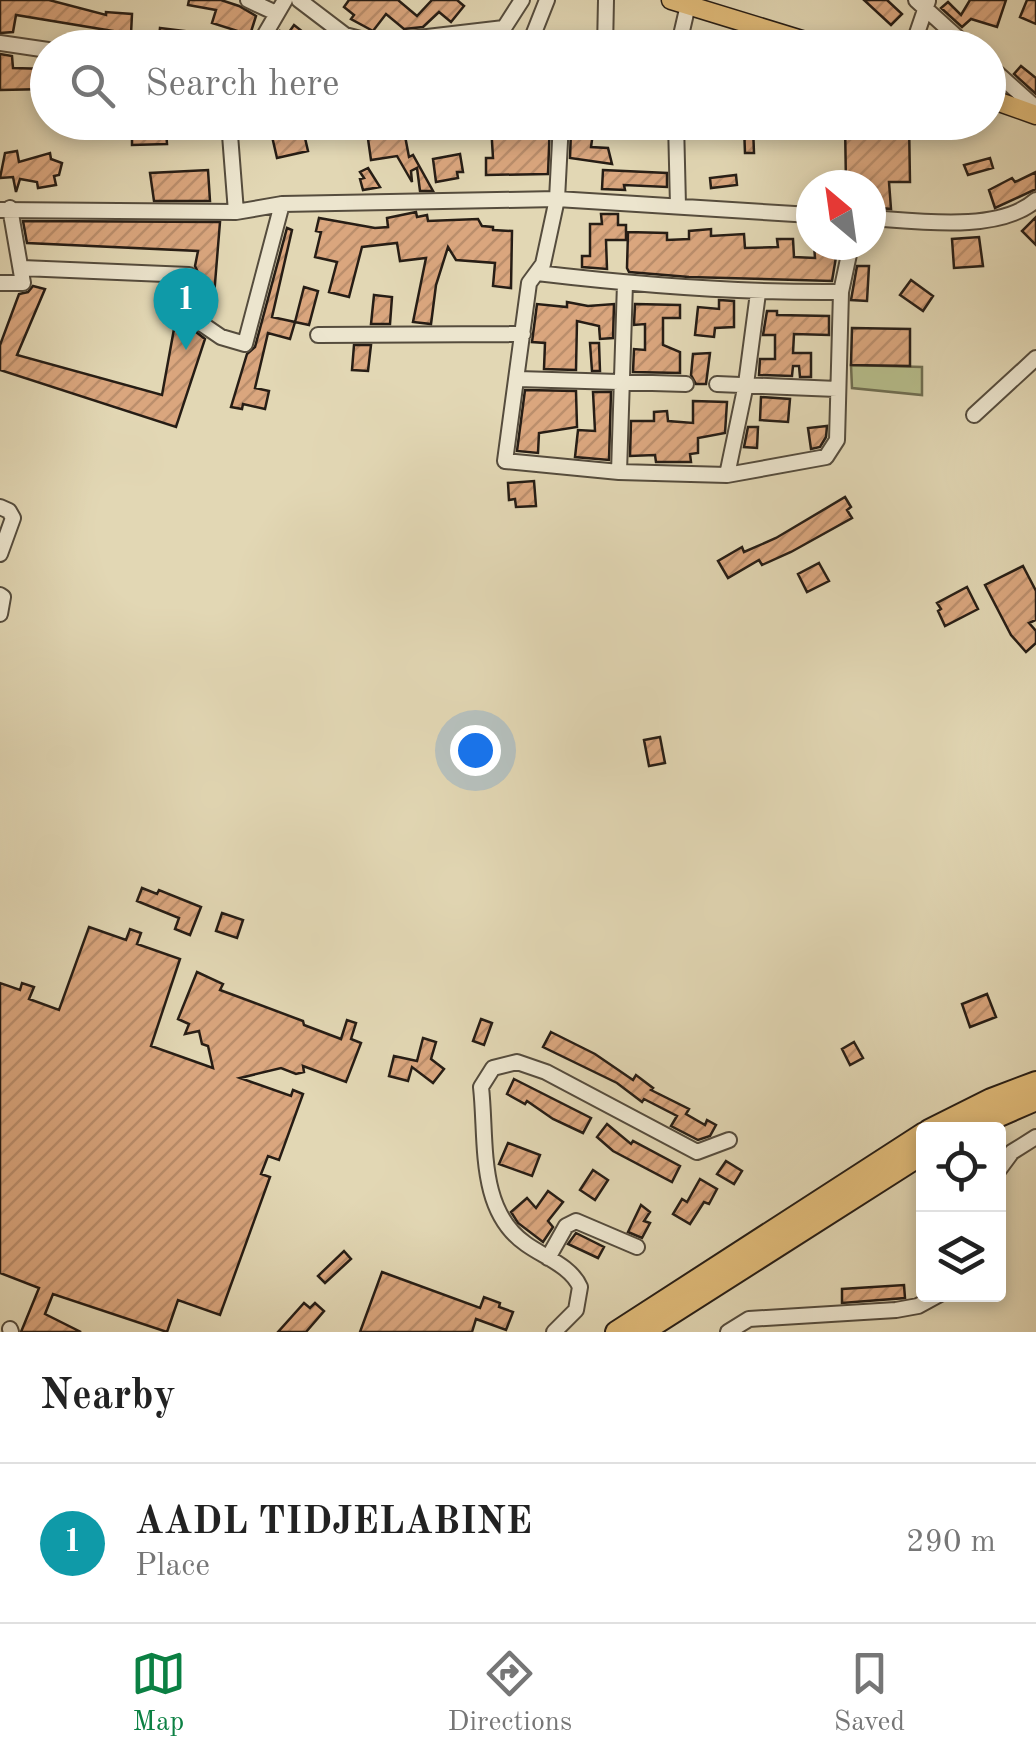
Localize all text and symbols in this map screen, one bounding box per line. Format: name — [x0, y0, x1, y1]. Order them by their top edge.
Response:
search box — [30, 30, 1006, 140]
icon: search — [65, 58, 120, 113]
text: Search here — [145, 66, 340, 104]
north arrow — [796, 170, 886, 260]
pin: 1 — [154, 268, 218, 350]
your location — [450, 725, 501, 776]
map controls — [916, 1122, 1006, 1302]
button: locate — [916, 1122, 1006, 1212]
button: layers — [916, 1212, 1006, 1302]
text: Nearby — [40, 1376, 176, 1418]
text: AADL TIDJELABINE — [135, 1504, 532, 1542]
text: 1 — [63, 1527, 82, 1559]
text: 290 m — [906, 1527, 996, 1559]
text: Place — [135, 1551, 210, 1583]
tab: Map — [131, 1646, 186, 1741]
tab: Directions — [448, 1646, 572, 1741]
tab: Saved — [834, 1646, 905, 1741]

